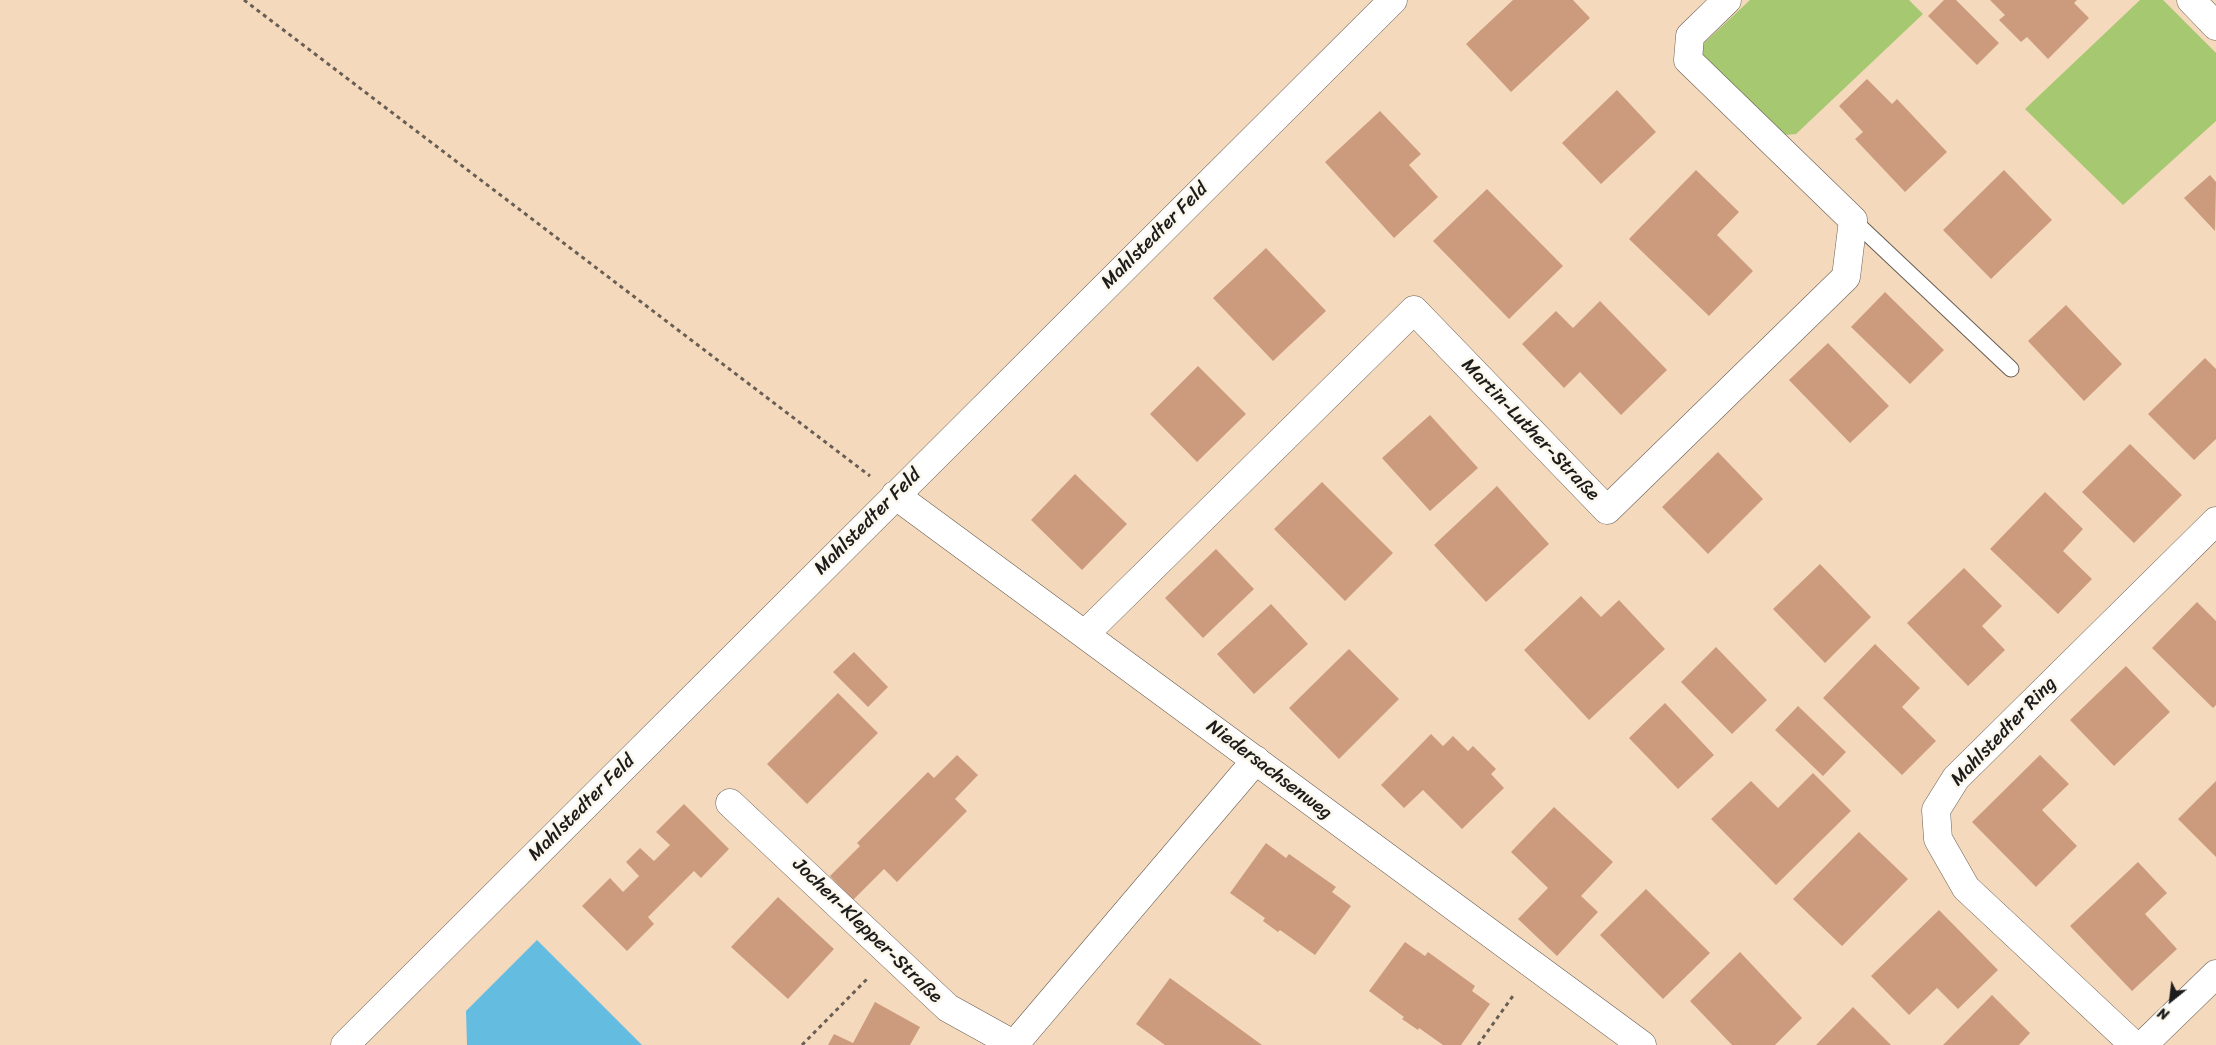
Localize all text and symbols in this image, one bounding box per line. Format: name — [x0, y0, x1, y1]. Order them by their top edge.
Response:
street label: Mahlstedter Feld — [1097, 178, 1213, 294]
street label: Martin-Luther-Straße — [1456, 354, 1604, 506]
street label: Mahlstedter Feld — [810, 464, 926, 580]
street label: Mahlstedter Ring — [1946, 673, 2062, 791]
street label: Niedersachsenweg — [1202, 715, 1336, 825]
street label: Mahlstedter Feld — [524, 750, 640, 866]
street label: Jochen-Klepper-Straße — [787, 854, 947, 1008]
north arrow — [2146, 975, 2196, 1025]
text: N — [2153, 1000, 2174, 1027]

